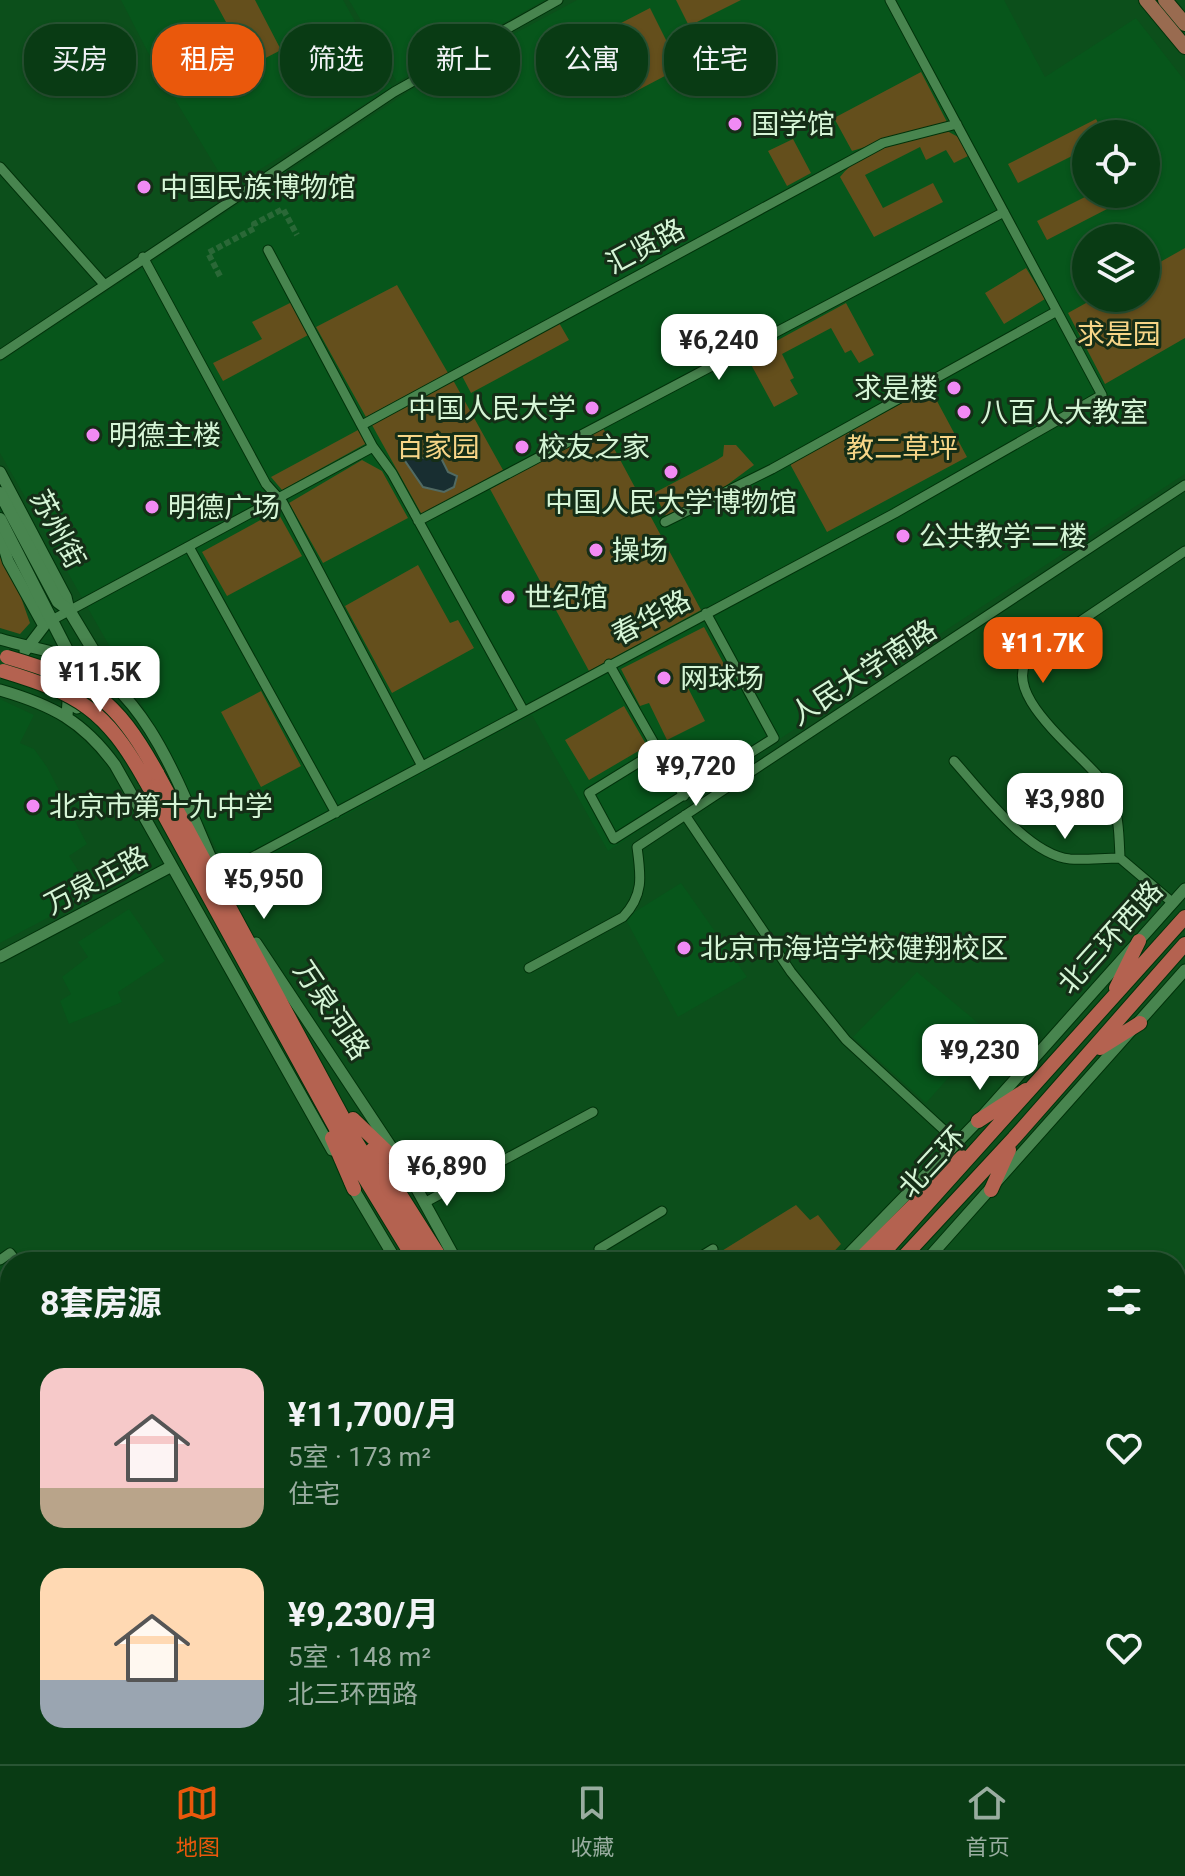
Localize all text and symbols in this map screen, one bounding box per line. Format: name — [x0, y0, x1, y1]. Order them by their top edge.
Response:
chip: 买房 — [24, 24, 136, 96]
chip: 租房 — [152, 24, 264, 96]
chip: 筛选 — [280, 24, 392, 96]
chip: 新上 — [408, 24, 520, 96]
chip: 公寓 — [536, 24, 648, 96]
chip: 住宅 — [664, 24, 776, 96]
place label: 国学馆 — [751, 108, 835, 141]
marker: 国学馆 — [726, 115, 744, 133]
map controls — [1072, 120, 1160, 312]
button: locate — [1072, 120, 1160, 208]
place label: 中国民族博物馆 — [160, 171, 356, 204]
marker: 中国民族博物馆 — [135, 178, 153, 196]
street label: 汇贤路 — [600, 212, 690, 281]
button: layers — [1072, 224, 1160, 312]
pin: ¥6,240 — [654, 314, 784, 382]
park label: 求是园 — [1077, 318, 1161, 351]
text: ¥6,240 — [679, 325, 759, 355]
place label: 求是楼 — [854, 372, 938, 405]
marker: 求是楼 — [945, 379, 963, 397]
place label: 中国人民大学 — [408, 392, 576, 425]
place label: 八百人大教室 — [980, 396, 1148, 429]
marker: 中国人民大学 — [583, 399, 601, 417]
marker: 八百人大教室 — [955, 403, 973, 421]
place label: 明德主楼 — [109, 419, 221, 452]
marker: 明德主楼 — [84, 426, 102, 444]
park label: 百家园 — [396, 431, 480, 464]
place label: 校友之家 — [538, 431, 650, 464]
park label: 教二草坪 — [846, 432, 958, 465]
marker: 校友之家 — [513, 438, 531, 456]
marker: 中国人民大学博物馆 — [662, 463, 680, 481]
street label: 苏州街 — [23, 484, 92, 574]
place label: 中国人民大学博物馆 — [545, 486, 797, 519]
place label: 明德广场 — [168, 491, 280, 524]
marker: 明德广场 — [143, 498, 161, 516]
place label: 公共教学二楼 — [919, 520, 1087, 553]
marker: 公共教学二楼 — [894, 527, 912, 545]
place label: 操场 — [612, 534, 668, 567]
marker: 操场 — [587, 541, 605, 559]
place label: 世纪馆 — [524, 581, 608, 614]
street label: 春华路 — [606, 583, 696, 652]
marker: 世纪馆 — [499, 588, 517, 606]
street label: 人民大学南路 — [784, 613, 943, 732]
pin: ¥11.7K — [978, 617, 1108, 685]
text: ¥11.7K — [1002, 628, 1084, 658]
pin: ¥11.5K — [35, 646, 165, 714]
text: ¥11.5K — [59, 657, 141, 687]
place label: 网球场 — [680, 662, 764, 695]
marker: 网球场 — [655, 669, 673, 687]
pin: ¥9,720 — [631, 740, 761, 808]
text: ¥9,720 — [656, 751, 736, 781]
pin: ¥3,980 — [1000, 773, 1130, 841]
text: ¥3,980 — [1025, 784, 1105, 814]
place label: 北京市第十九中学 — [49, 790, 273, 823]
marker: 北京市第十九中学 — [24, 797, 42, 815]
street label: 万泉庄路 — [39, 840, 153, 921]
pin: ¥5,950 — [199, 853, 329, 921]
text: ¥5,950 — [224, 864, 304, 894]
street label: 北三环西路 — [1051, 874, 1169, 1000]
place label: 北京市海培学校健翔校区 — [700, 932, 1008, 965]
marker: 北京市海培学校健翔校区 — [675, 939, 693, 957]
street label: 万泉河路 — [287, 955, 377, 1066]
pin: ¥9,230 — [915, 1024, 1045, 1092]
text: ¥9,230 — [940, 1035, 1020, 1065]
street label: 北三环 — [892, 1120, 973, 1204]
pin: ¥6,890 — [382, 1140, 512, 1208]
text: ¥6,890 — [407, 1151, 487, 1181]
icon: filters — [1102, 1278, 1146, 1322]
text: 8套房源 — [40, 1283, 162, 1323]
text: ¥11,700/月 — [288, 1394, 459, 1434]
icon: home — [104, 1400, 200, 1496]
icon: heart — [1102, 1426, 1146, 1470]
text: 5室 · 173 m² — [288, 1442, 431, 1472]
text: 住宅 — [288, 1479, 340, 1509]
text: ¥9,230/月 — [288, 1594, 439, 1634]
icon: home — [104, 1600, 200, 1696]
icon: heart — [1102, 1626, 1146, 1670]
text: 5室 · 148 m² — [288, 1642, 431, 1672]
text: 北三环西路 — [288, 1679, 418, 1709]
tab: 地图 — [175, 1781, 220, 1861]
tab: 收藏 — [570, 1781, 615, 1861]
tab: 首页 — [965, 1781, 1010, 1861]

